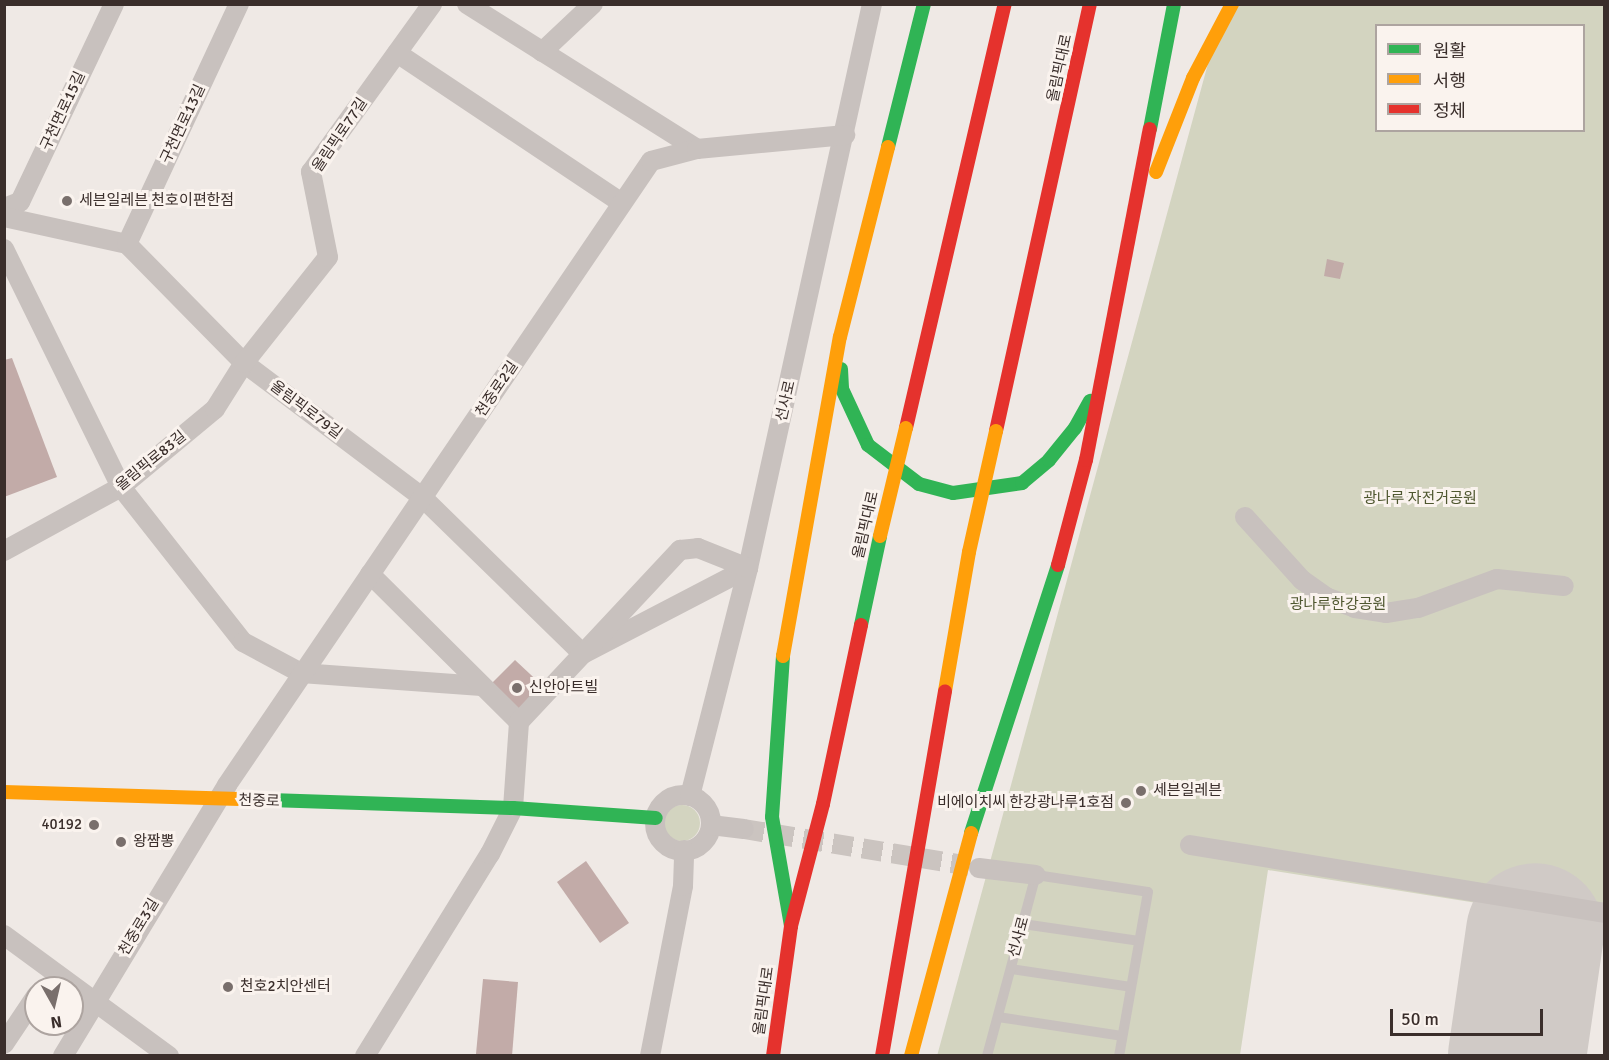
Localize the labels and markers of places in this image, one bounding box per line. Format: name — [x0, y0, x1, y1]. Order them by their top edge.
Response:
place label: 세븐일레븐 천호이편한점 — [79, 192, 234, 210]
marker: 세븐일레븐 천호이편한점 — [60, 194, 74, 208]
place label: 신안아트빌 — [529, 679, 598, 697]
marker: 신안아트빌 — [510, 681, 524, 695]
place label: 세븐일레븐 — [1153, 782, 1222, 800]
marker: 세븐일레븐 — [1134, 784, 1148, 798]
place label: 비에이치씨 한강광나루1호점 — [937, 794, 1114, 812]
marker: 비에이치씨 한강광나루1호점 — [1119, 796, 1133, 810]
place label: 40192 — [42, 816, 82, 834]
marker: 40192 — [87, 818, 101, 832]
place label: 왕짬뽕 — [133, 833, 174, 851]
marker: 왕짬뽕 — [114, 835, 128, 849]
place label: 천호2치안센터 — [240, 978, 331, 996]
marker: 천호2치안센터 — [221, 980, 235, 994]

